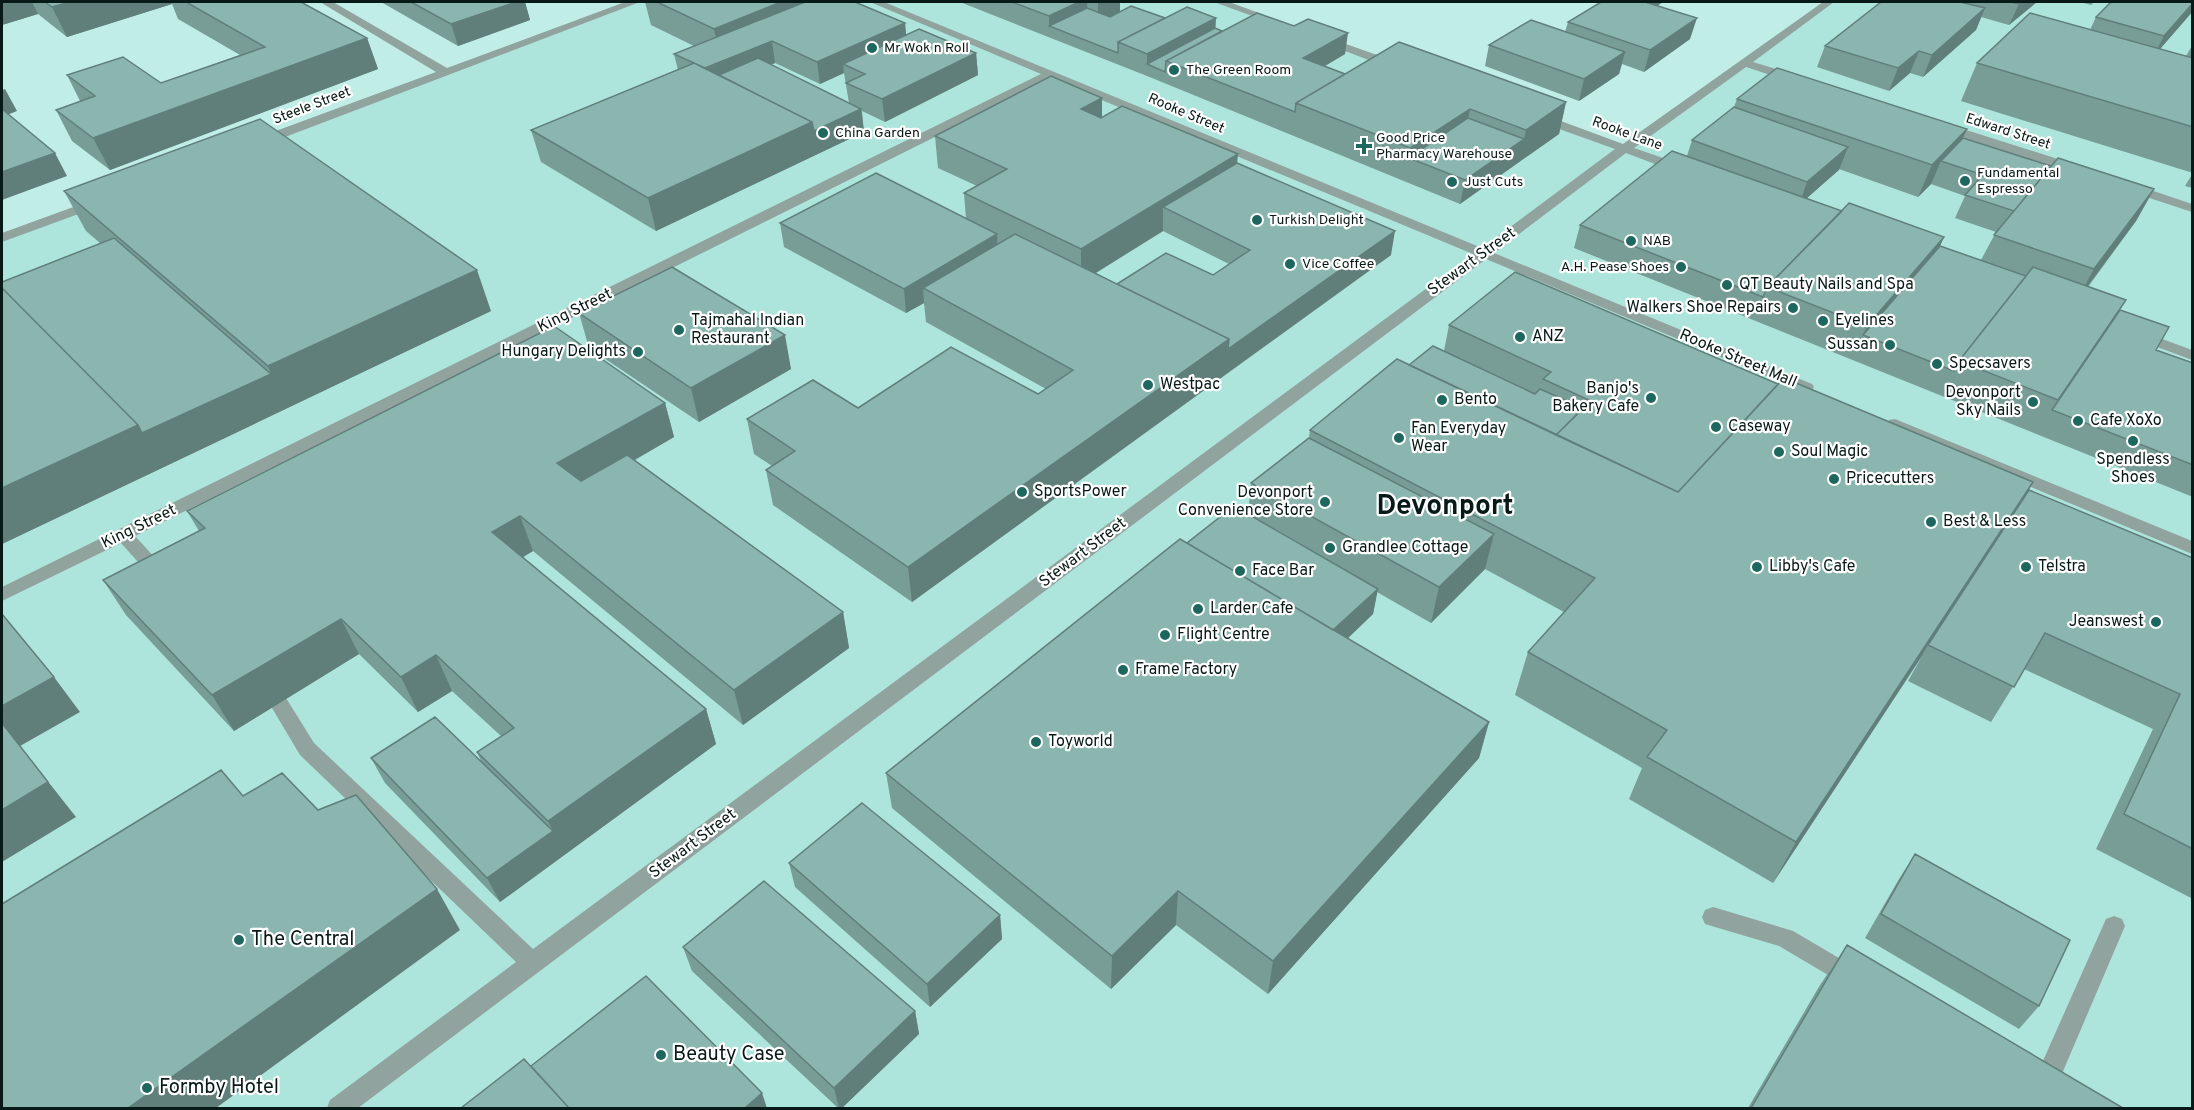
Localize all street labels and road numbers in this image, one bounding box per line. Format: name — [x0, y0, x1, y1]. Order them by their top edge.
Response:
street label: Steele Street — [271, 83, 353, 129]
street label: Rooke Street — [1145, 90, 1227, 138]
street label: Edward Street — [1964, 110, 2052, 154]
street label: Rooke Lane — [1589, 113, 1665, 155]
street label: Stewart Street — [1424, 223, 1520, 301]
street label: King Street — [534, 284, 616, 338]
street label: Rooke Street Mall — [1676, 325, 1800, 393]
street label: King Street — [98, 500, 180, 554]
street label: Stewart Street — [1035, 514, 1131, 592]
street label: Stewart Street — [645, 805, 741, 883]

